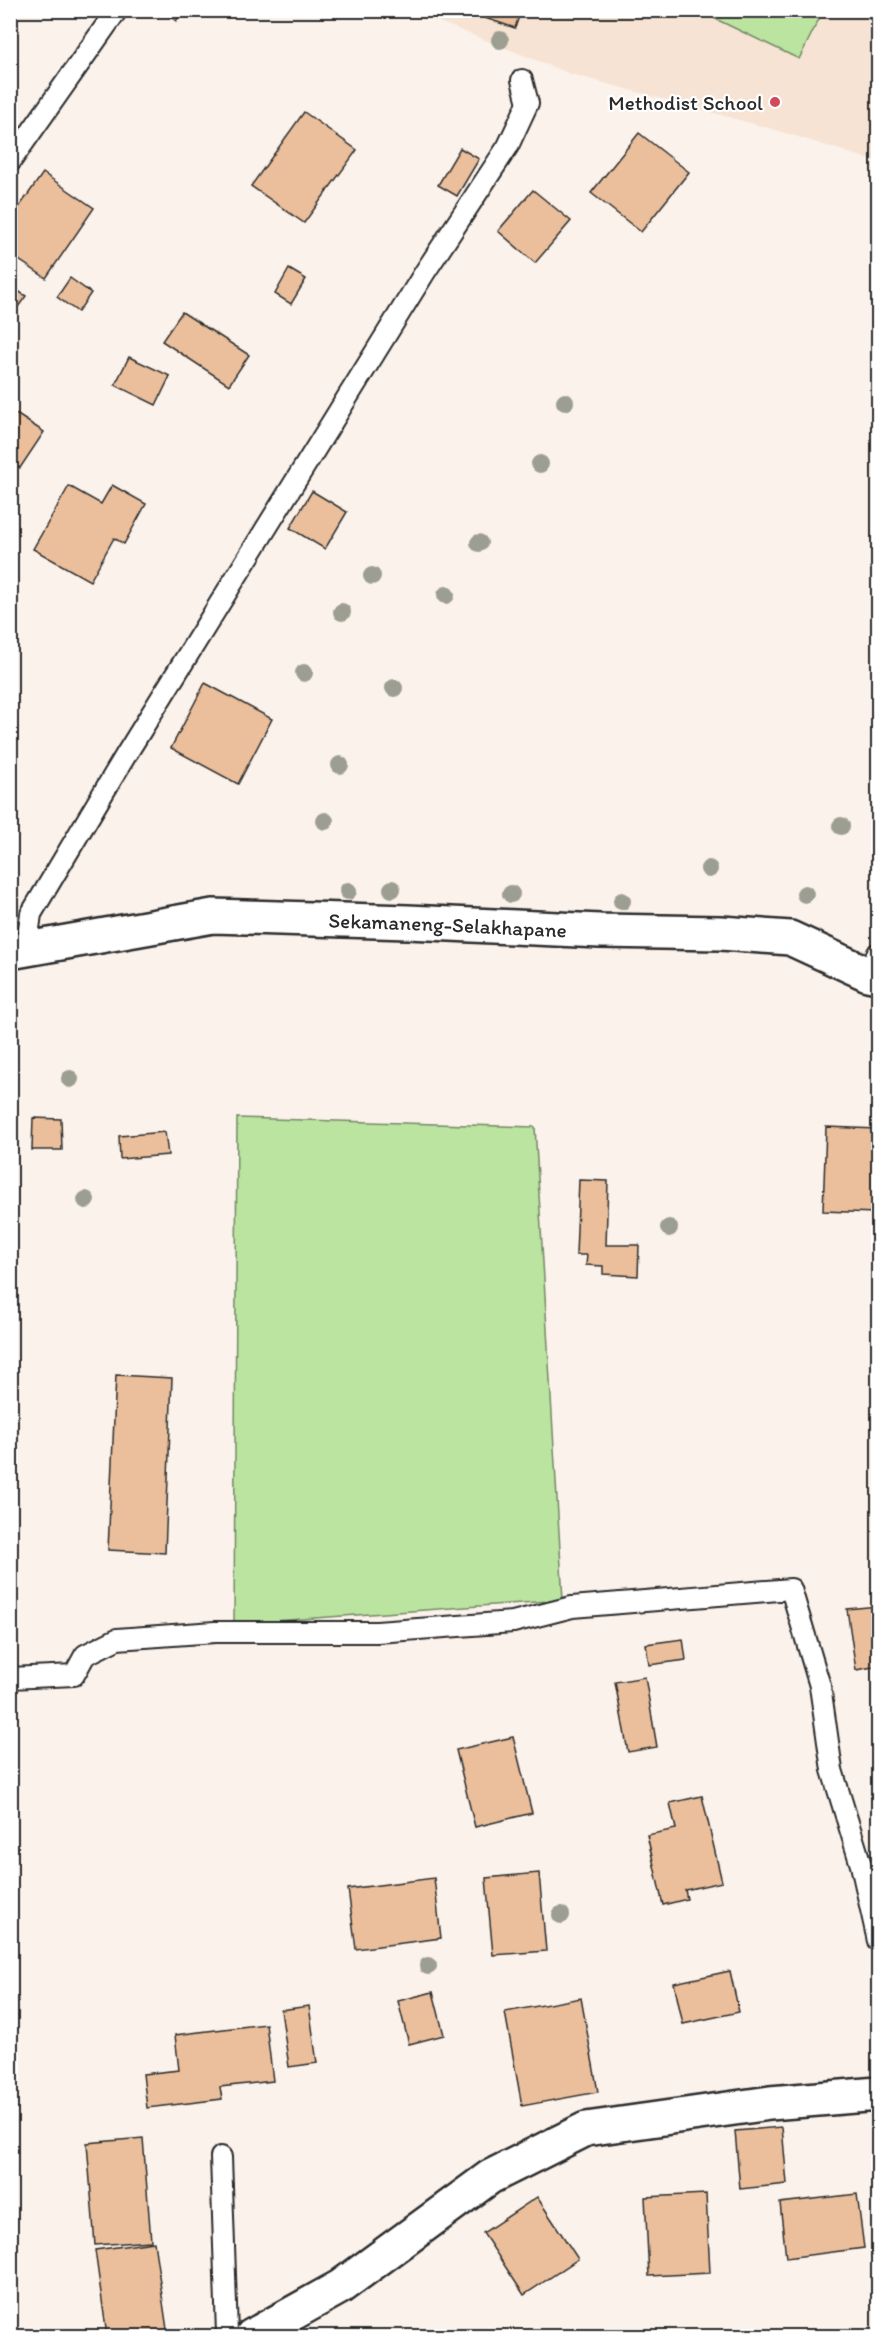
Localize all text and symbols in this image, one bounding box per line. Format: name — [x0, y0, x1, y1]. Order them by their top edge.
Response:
place label: Methodist School — [608, 90, 763, 115]
marker: Methodist School — [768, 95, 782, 109]
street label: Sekamaneng-Selakhapane — [328, 907, 567, 942]

